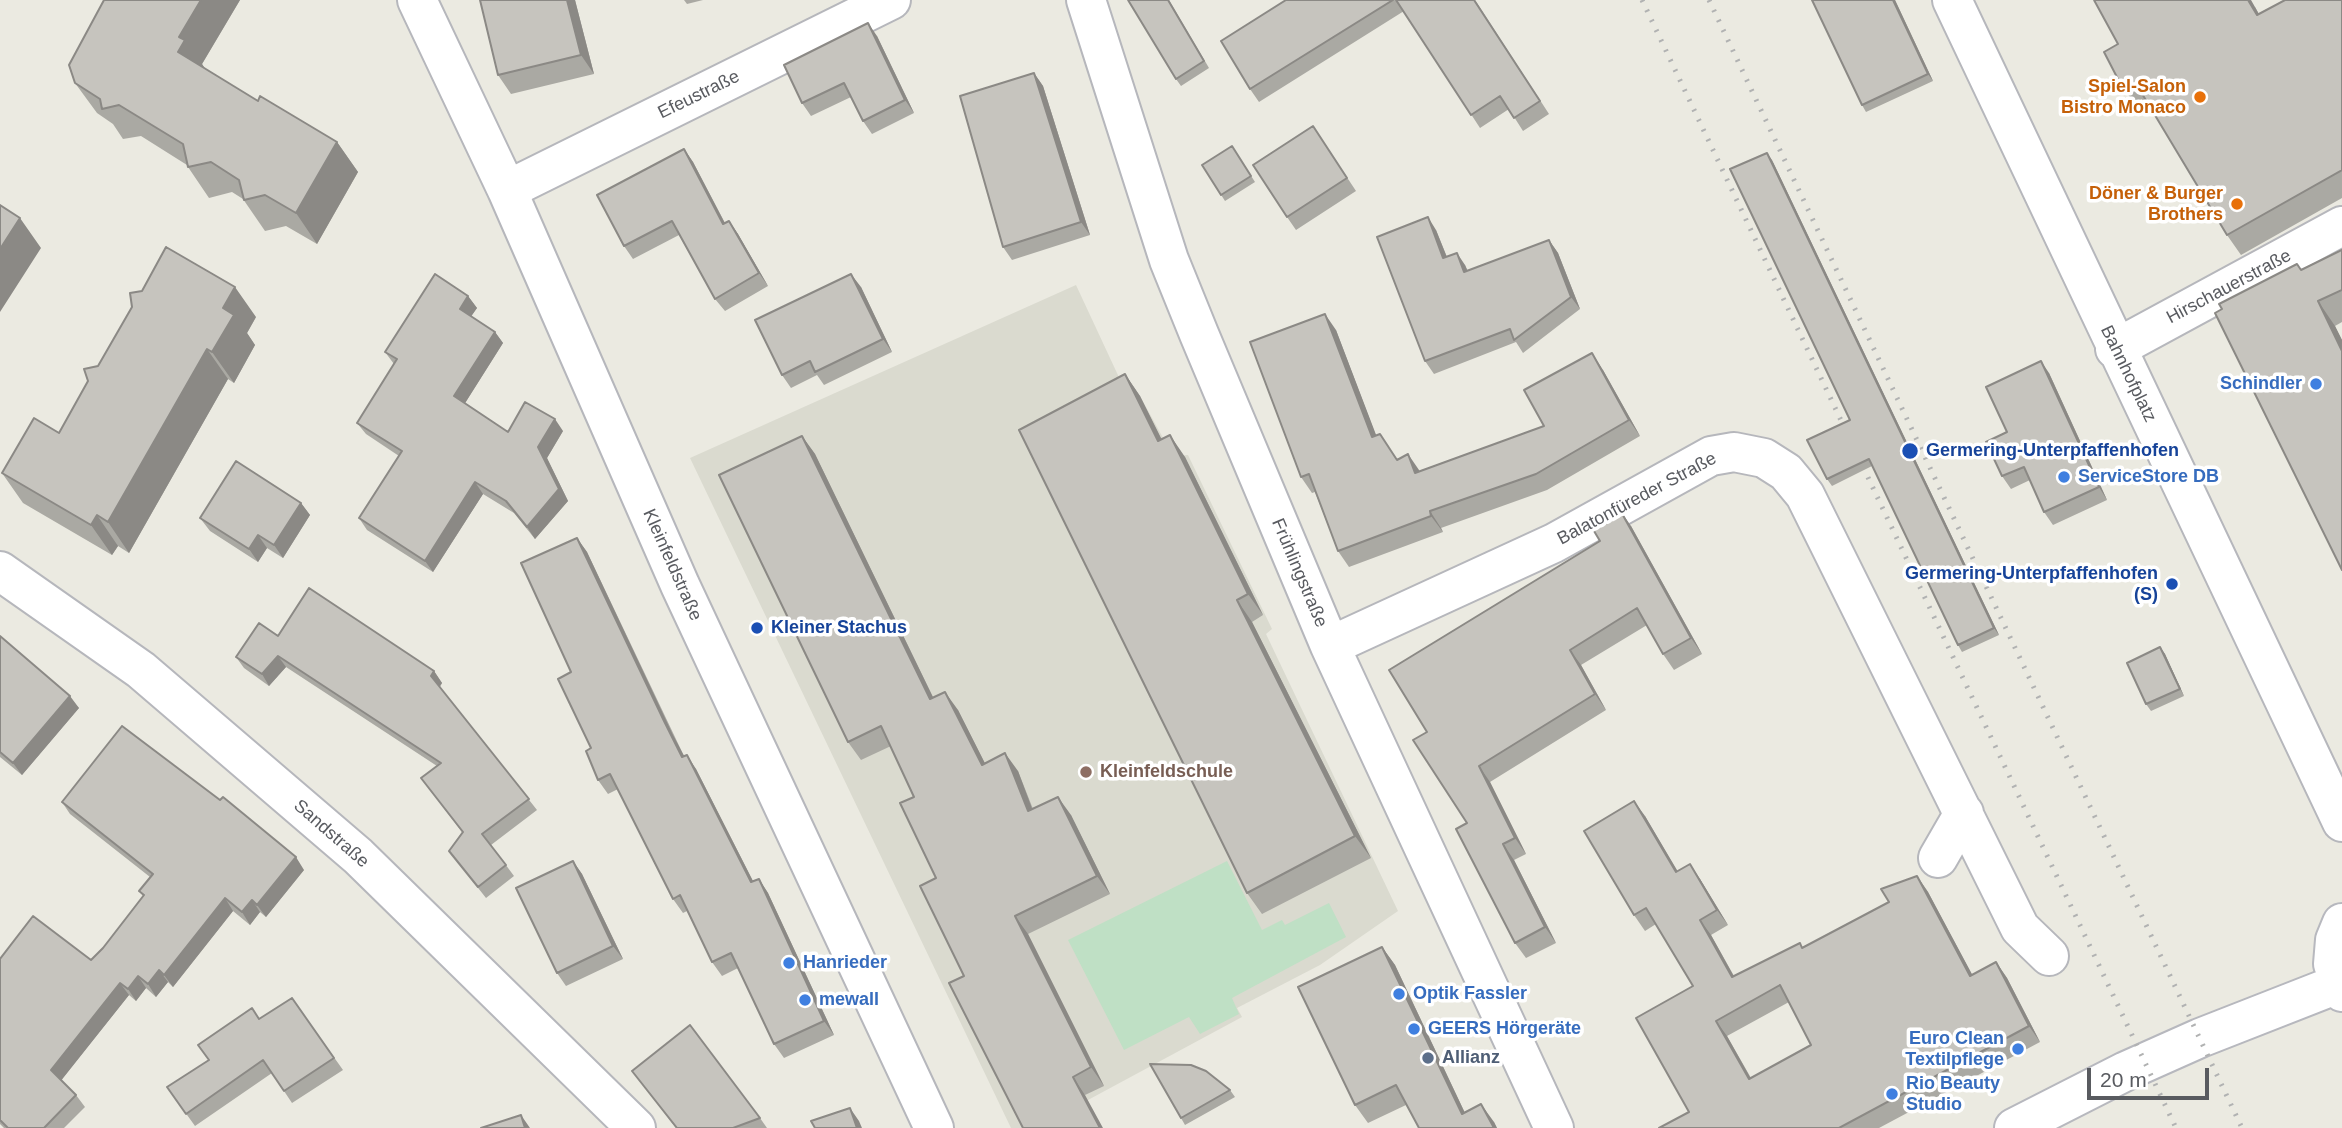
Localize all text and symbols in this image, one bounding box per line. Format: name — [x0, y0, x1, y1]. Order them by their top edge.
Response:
street label: Efeustraße — [655, 66, 743, 124]
place label: Spiel-Salon Bistro Monaco — [2061, 76, 2186, 119]
marker: Spiel-Salon Bistro Monaco — [2192, 89, 2208, 105]
place label: Döner & Burger Brothers — [2089, 183, 2223, 226]
marker: Döner & Burger Brothers — [2229, 196, 2245, 212]
street label: Hirschauerstraße — [2163, 245, 2295, 329]
street label: Bahnhofplatz — [2095, 322, 2161, 426]
place label: Schindler — [2220, 373, 2302, 395]
marker: Schindler — [2308, 376, 2324, 392]
place label: Germering-Unterpfaffenhofen — [1926, 440, 2179, 462]
marker: Germering-Unterpfaffenhofen — [1900, 441, 1920, 461]
street label: Balatonfüreder Straße — [1554, 448, 1720, 550]
place label: ServiceStore DB — [2078, 466, 2219, 488]
marker: ServiceStore DB — [2056, 469, 2072, 485]
street label: Kleinfeldstraße — [638, 506, 706, 624]
street label: Frühlingstraße — [1266, 515, 1332, 631]
place label: Germering-Unterpfaffenhofen (S) — [1905, 563, 2158, 606]
marker: Germering-Unterpfaffenhofen (S) — [2164, 576, 2180, 592]
place label: Kleiner Stachus — [771, 617, 907, 639]
marker: Kleiner Stachus — [749, 620, 765, 636]
place label: Kleinfeldschule — [1100, 761, 1233, 783]
marker: Kleinfeldschule — [1078, 764, 1094, 780]
street label: Sandstraße — [289, 795, 373, 873]
place label: Hanrieder — [803, 952, 887, 974]
marker: Hanrieder — [781, 955, 797, 971]
place label: Optik Fassler — [1413, 983, 1527, 1005]
marker: Optik Fassler — [1391, 986, 1407, 1002]
place label: mewall — [819, 989, 879, 1011]
marker: mewall — [797, 992, 813, 1008]
place label: GEERS Hörgeräte — [1428, 1018, 1581, 1040]
marker: GEERS Hörgeräte — [1406, 1021, 1422, 1037]
place label: Euro Clean Textilpflege — [1905, 1028, 2004, 1070]
marker: Euro Clean Textilpflege — [2010, 1041, 2026, 1057]
place label: Allianz — [1442, 1047, 1500, 1069]
marker: Allianz — [1420, 1050, 1436, 1066]
scale bar — [2090, 1054, 2212, 1098]
text: 20 m — [2100, 1068, 2147, 1091]
place label: Rio Beauty Studio — [1906, 1073, 2000, 1116]
marker: Rio Beauty Studio — [1884, 1086, 1900, 1102]

